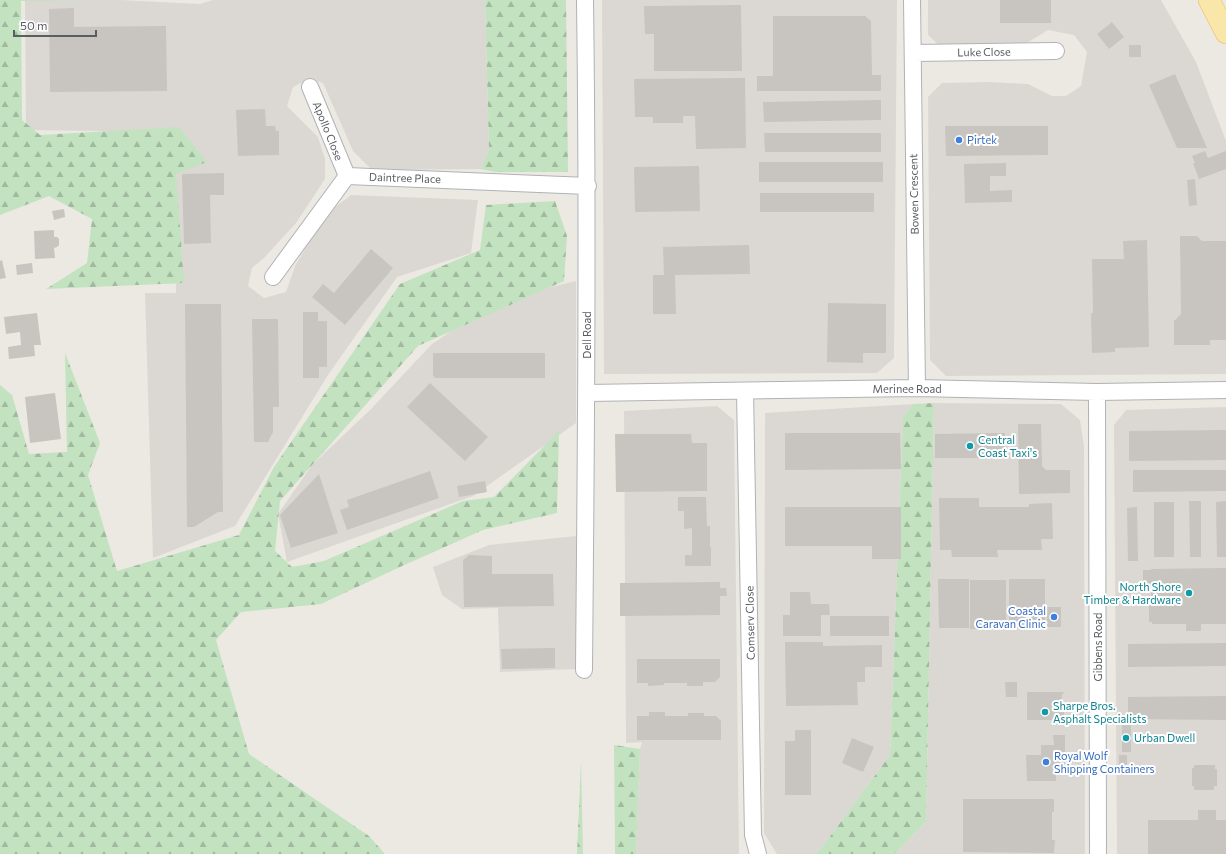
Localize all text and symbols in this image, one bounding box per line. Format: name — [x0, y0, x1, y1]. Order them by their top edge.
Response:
scale bar — [14, 12, 96, 38]
text: 50 m — [20, 18, 48, 32]
street label: Luke Close — [957, 45, 1011, 58]
street label: Apollo Close — [311, 99, 346, 162]
place label: Pirtek — [967, 133, 997, 146]
marker: Pirtek — [954, 135, 964, 145]
street label: Bowen Crescent — [906, 153, 921, 235]
street label: Daintree Place — [369, 170, 441, 185]
street label: Dell Road — [580, 311, 593, 359]
street label: Merinee Road — [872, 382, 942, 395]
place label: Central Coast Taxi's — [978, 433, 1037, 459]
marker: Central Coast Taxi's — [965, 441, 975, 451]
place label: North Shore Timber & Hardware — [1084, 580, 1181, 606]
street label: Comserv Close — [742, 586, 757, 660]
marker: North Shore Timber & Hardware — [1184, 588, 1194, 598]
place label: Coastal Caravan Clinic — [975, 604, 1046, 630]
marker: Coastal Caravan Clinic — [1049, 612, 1059, 622]
street label: Gibbens Road — [1091, 613, 1104, 681]
place label: Sharpe Bros. Asphalt Specialists — [1053, 699, 1146, 725]
marker: Sharpe Bros. Asphalt Specialists — [1040, 707, 1050, 717]
place label: Urban Dwell — [1134, 731, 1195, 744]
marker: Urban Dwell — [1121, 733, 1131, 743]
place label: Royal Wolf Shipping Containers — [1054, 749, 1155, 775]
marker: Royal Wolf Shipping Containers — [1041, 757, 1051, 767]

